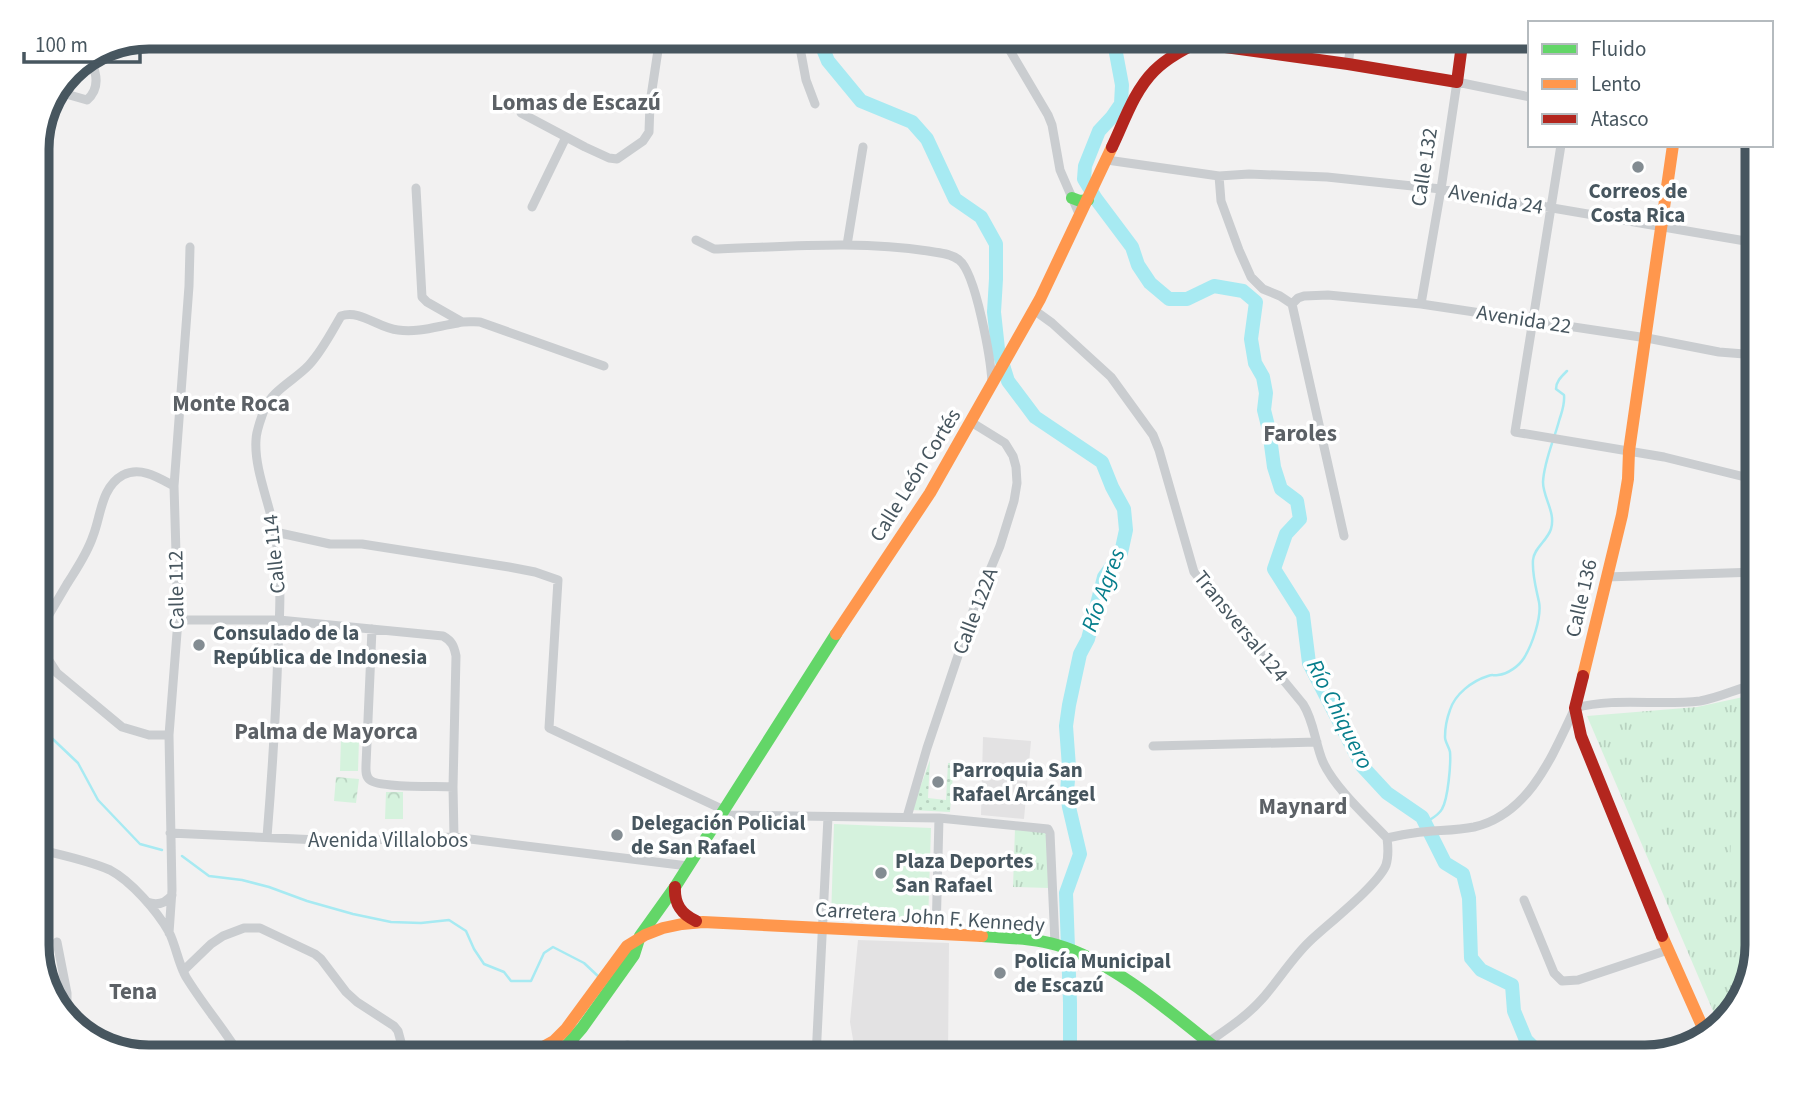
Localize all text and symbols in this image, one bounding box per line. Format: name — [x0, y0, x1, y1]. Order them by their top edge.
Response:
scale bar — [24, 21, 140, 65]
legend — [1528, 21, 1773, 147]
text: 100 m — [35, 30, 88, 60]
text: Fluido — [1591, 34, 1646, 64]
text: Lento — [1591, 69, 1641, 99]
district label: Lomas de Escazú — [491, 86, 661, 119]
text: Atasco — [1591, 104, 1649, 134]
street label: Calle 132 — [1403, 126, 1445, 208]
marker: Correos de Costa Rica — [1630, 159, 1646, 175]
street label: Avenida 24 — [1446, 176, 1546, 222]
place label: Correos de Costa Rica — [1588, 176, 1688, 230]
street label: Avenida 22 — [1475, 297, 1573, 341]
district label: Monte Roca — [172, 387, 290, 420]
street label: Calle León Cortés — [862, 402, 968, 547]
district label: Faroles — [1263, 417, 1337, 450]
street label: Calle 114 — [255, 513, 293, 595]
water label: Río Agres — [1073, 544, 1133, 636]
street label: Calle 112 — [160, 550, 192, 630]
street label: Calle 136 — [1557, 556, 1605, 640]
street label: Calle 122A — [945, 563, 1005, 659]
street label: Transversal 124 — [1187, 564, 1295, 688]
place label: Consulado de la República de Indonesia — [213, 618, 427, 672]
marker: Consulado de la República de Indonesia — [191, 637, 207, 653]
water label: Río Chiquero — [1298, 653, 1382, 775]
district label: Palma de Mayorca — [234, 715, 418, 748]
place label: Parroquia San Rafael Arcángel — [952, 755, 1095, 809]
marker: Parroquia San Rafael Arcángel — [930, 774, 946, 790]
district label: Maynard — [1258, 790, 1348, 823]
place label: Delegación Policial de San Rafael — [631, 808, 806, 862]
street label: Avenida Villalobos — [308, 825, 468, 855]
marker: Delegación Policial de San Rafael — [609, 827, 625, 843]
place label: Plaza Deportes San Rafael — [895, 846, 1033, 900]
marker: Plaza Deportes San Rafael — [873, 865, 889, 881]
street label: Carretera John F. Kennedy — [814, 894, 1046, 940]
place label: Policía Municipal de Escazú — [1014, 946, 1171, 1000]
marker: Policía Municipal de Escazú — [992, 965, 1008, 981]
district label: Tena — [109, 975, 157, 1008]

